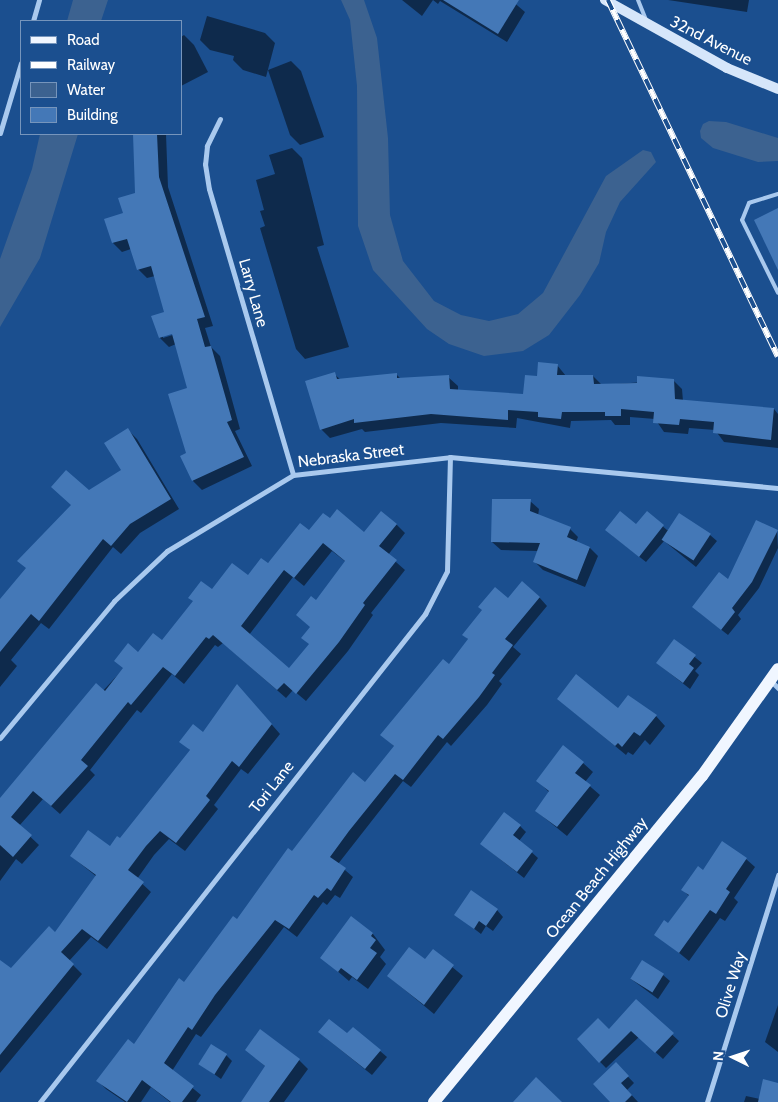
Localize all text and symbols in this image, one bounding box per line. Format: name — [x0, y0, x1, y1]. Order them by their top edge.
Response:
street label: 32nd Avenue — [667, 12, 755, 70]
legend — [20, 20, 182, 135]
text: Road — [67, 31, 100, 49]
text: Railway — [67, 56, 115, 74]
text: Water — [67, 81, 105, 99]
text: Building — [67, 106, 118, 124]
street label: Larry Lane — [234, 257, 272, 329]
street label: Nebraska Street — [297, 440, 405, 472]
street label: Tori Lane — [246, 757, 298, 817]
street label: Ocean Beach Highway — [542, 813, 652, 943]
street label: Olive Way — [712, 949, 750, 1021]
north arrow — [708, 1032, 758, 1082]
text: N — [709, 1050, 727, 1062]

